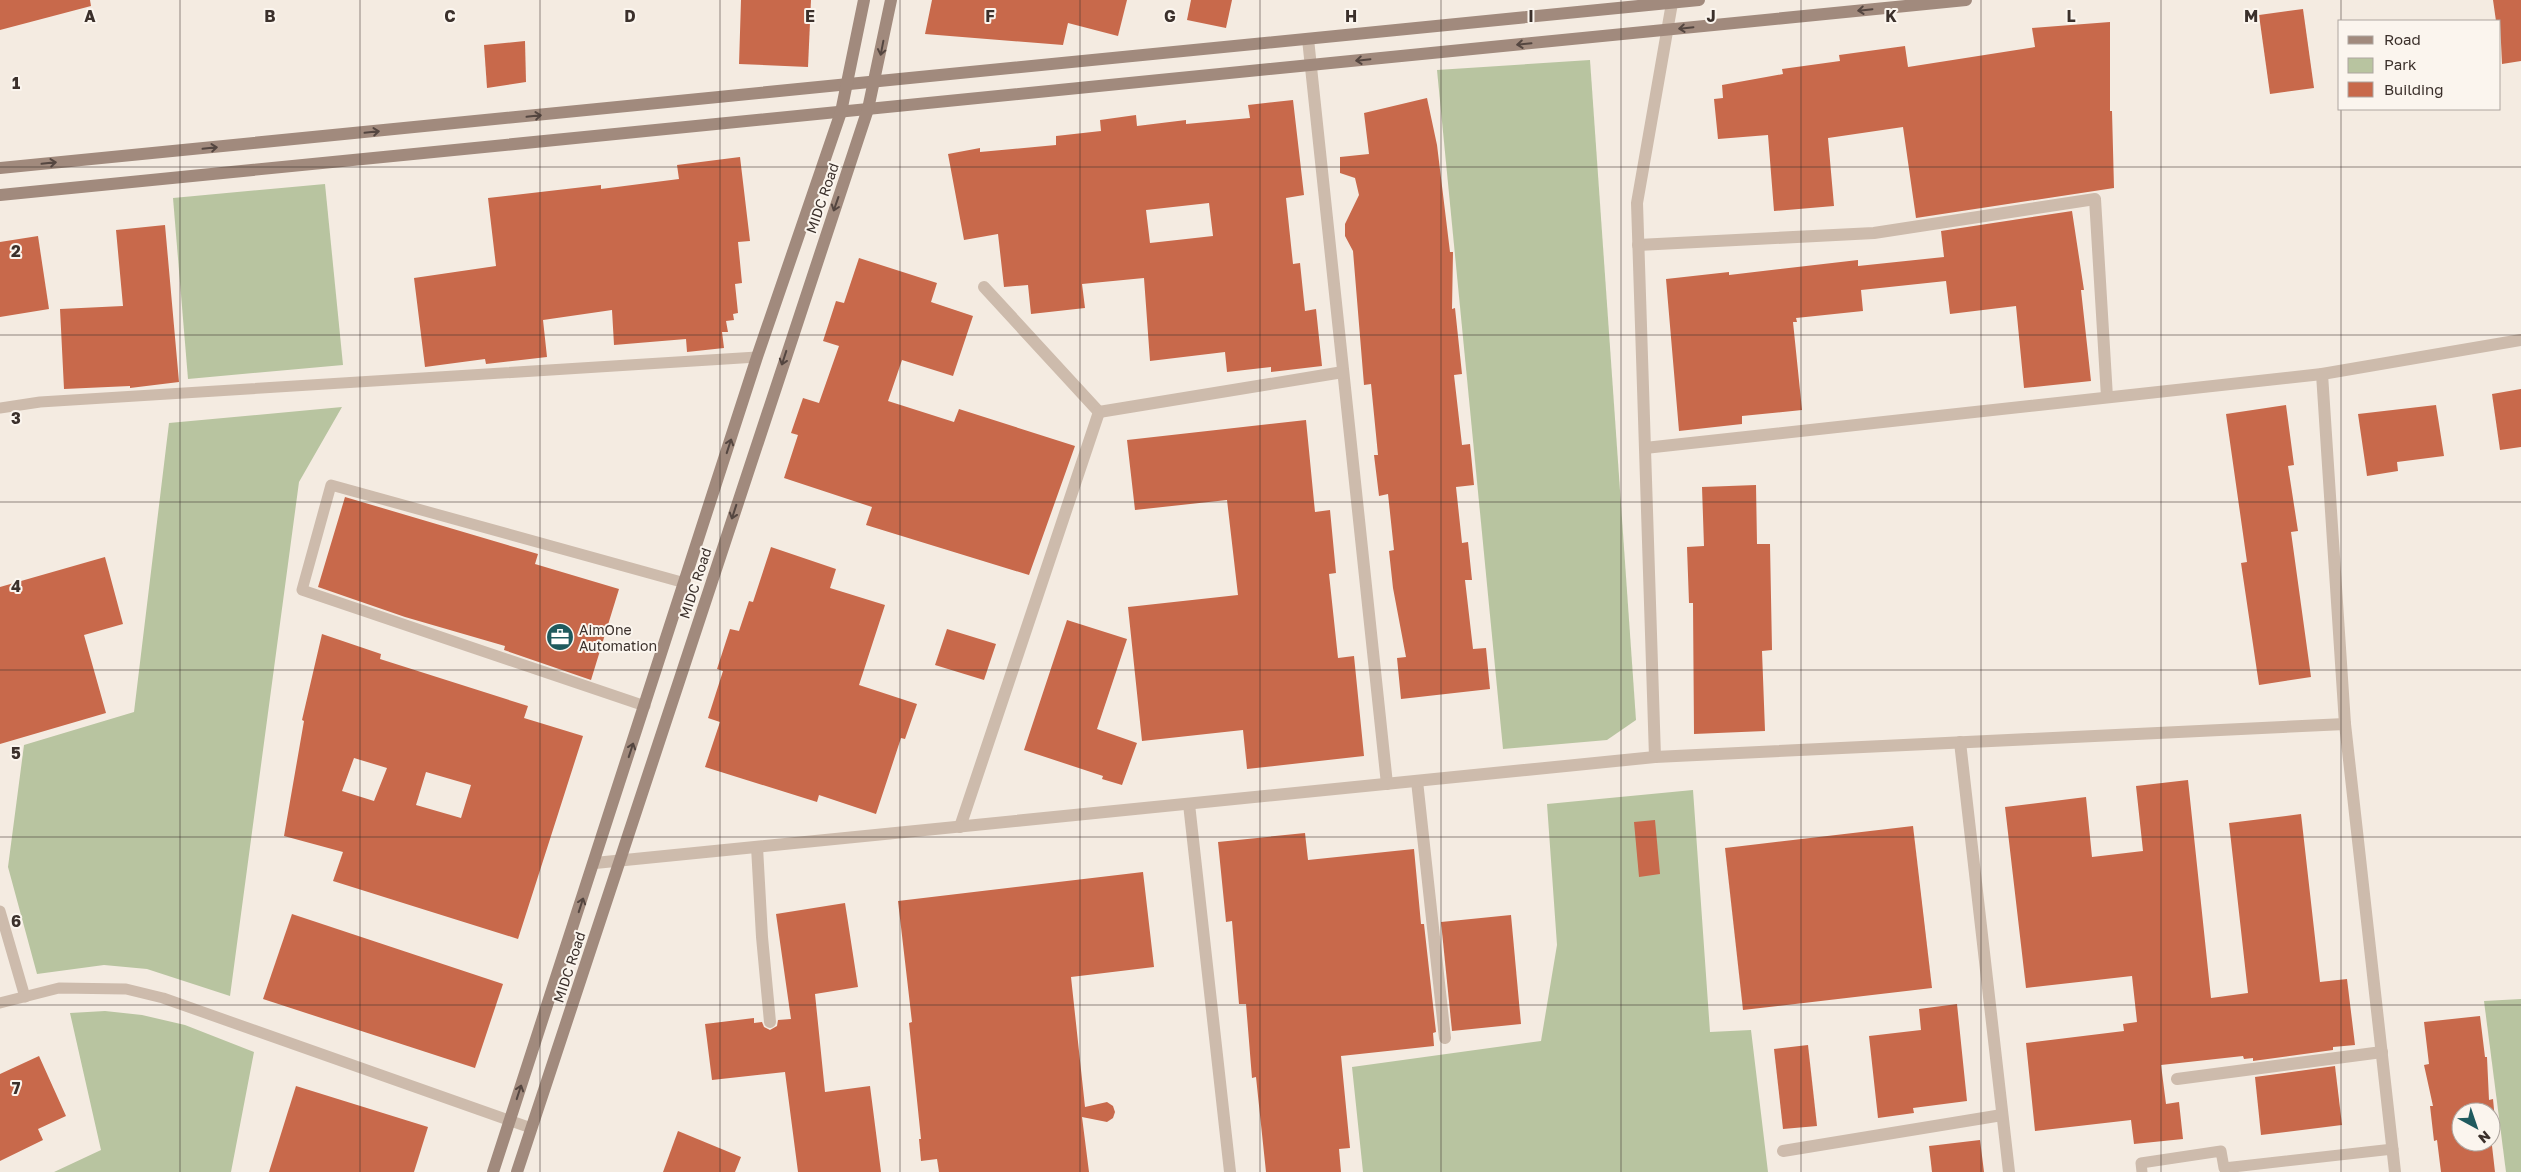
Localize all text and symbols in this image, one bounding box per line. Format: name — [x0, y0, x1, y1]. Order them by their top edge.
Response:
one-way arrow — [1858, 5, 1874, 15]
text: A — [84, 6, 96, 26]
text: B — [264, 6, 276, 26]
text: C — [444, 6, 456, 26]
text: D — [624, 6, 636, 26]
text: E — [805, 6, 815, 26]
text: F — [985, 6, 995, 26]
text: G — [1164, 6, 1176, 26]
text: H — [1345, 6, 1357, 26]
text: I — [1528, 6, 1534, 26]
text: J — [1706, 6, 1716, 26]
text: K — [1885, 6, 1897, 26]
text: L — [2066, 6, 2076, 26]
text: M — [2244, 6, 2258, 26]
legend — [2338, 20, 2501, 110]
one-way arrow — [1678, 23, 1694, 33]
text: Road — [2384, 30, 2421, 48]
one-way arrow — [876, 39, 886, 55]
one-way arrow — [1517, 39, 1533, 49]
one-way arrow — [1355, 55, 1371, 65]
text: Park — [2384, 55, 2417, 73]
text: 1 — [12, 73, 20, 93]
text: Building — [2384, 80, 2444, 98]
one-way arrow — [525, 111, 541, 121]
one-way arrow — [364, 127, 380, 137]
one-way arrow — [202, 143, 218, 152]
one-way arrow — [40, 158, 56, 168]
street label: MIDC Road — [802, 160, 842, 236]
one-way arrow — [831, 195, 841, 211]
text: 2 — [11, 241, 21, 261]
one-way arrow — [779, 349, 789, 365]
text: 3 — [11, 408, 21, 428]
one-way arrow — [725, 438, 734, 454]
one-way arrow — [729, 504, 738, 519]
street label: MIDC Road — [676, 545, 714, 621]
text: 4 — [11, 576, 21, 596]
place label: AimOne Automation — [579, 621, 657, 654]
office icon: AimOne Automation — [545, 622, 575, 652]
text: 5 — [11, 743, 21, 763]
one-way arrow — [627, 743, 636, 759]
one-way arrow — [577, 898, 586, 913]
text: 6 — [11, 911, 21, 931]
street label: MIDC Road — [550, 929, 588, 1005]
text: 7 — [12, 1078, 21, 1098]
one-way arrow — [515, 1085, 524, 1101]
north arrow — [2451, 1102, 2501, 1152]
text: N — [2475, 1127, 2494, 1147]

